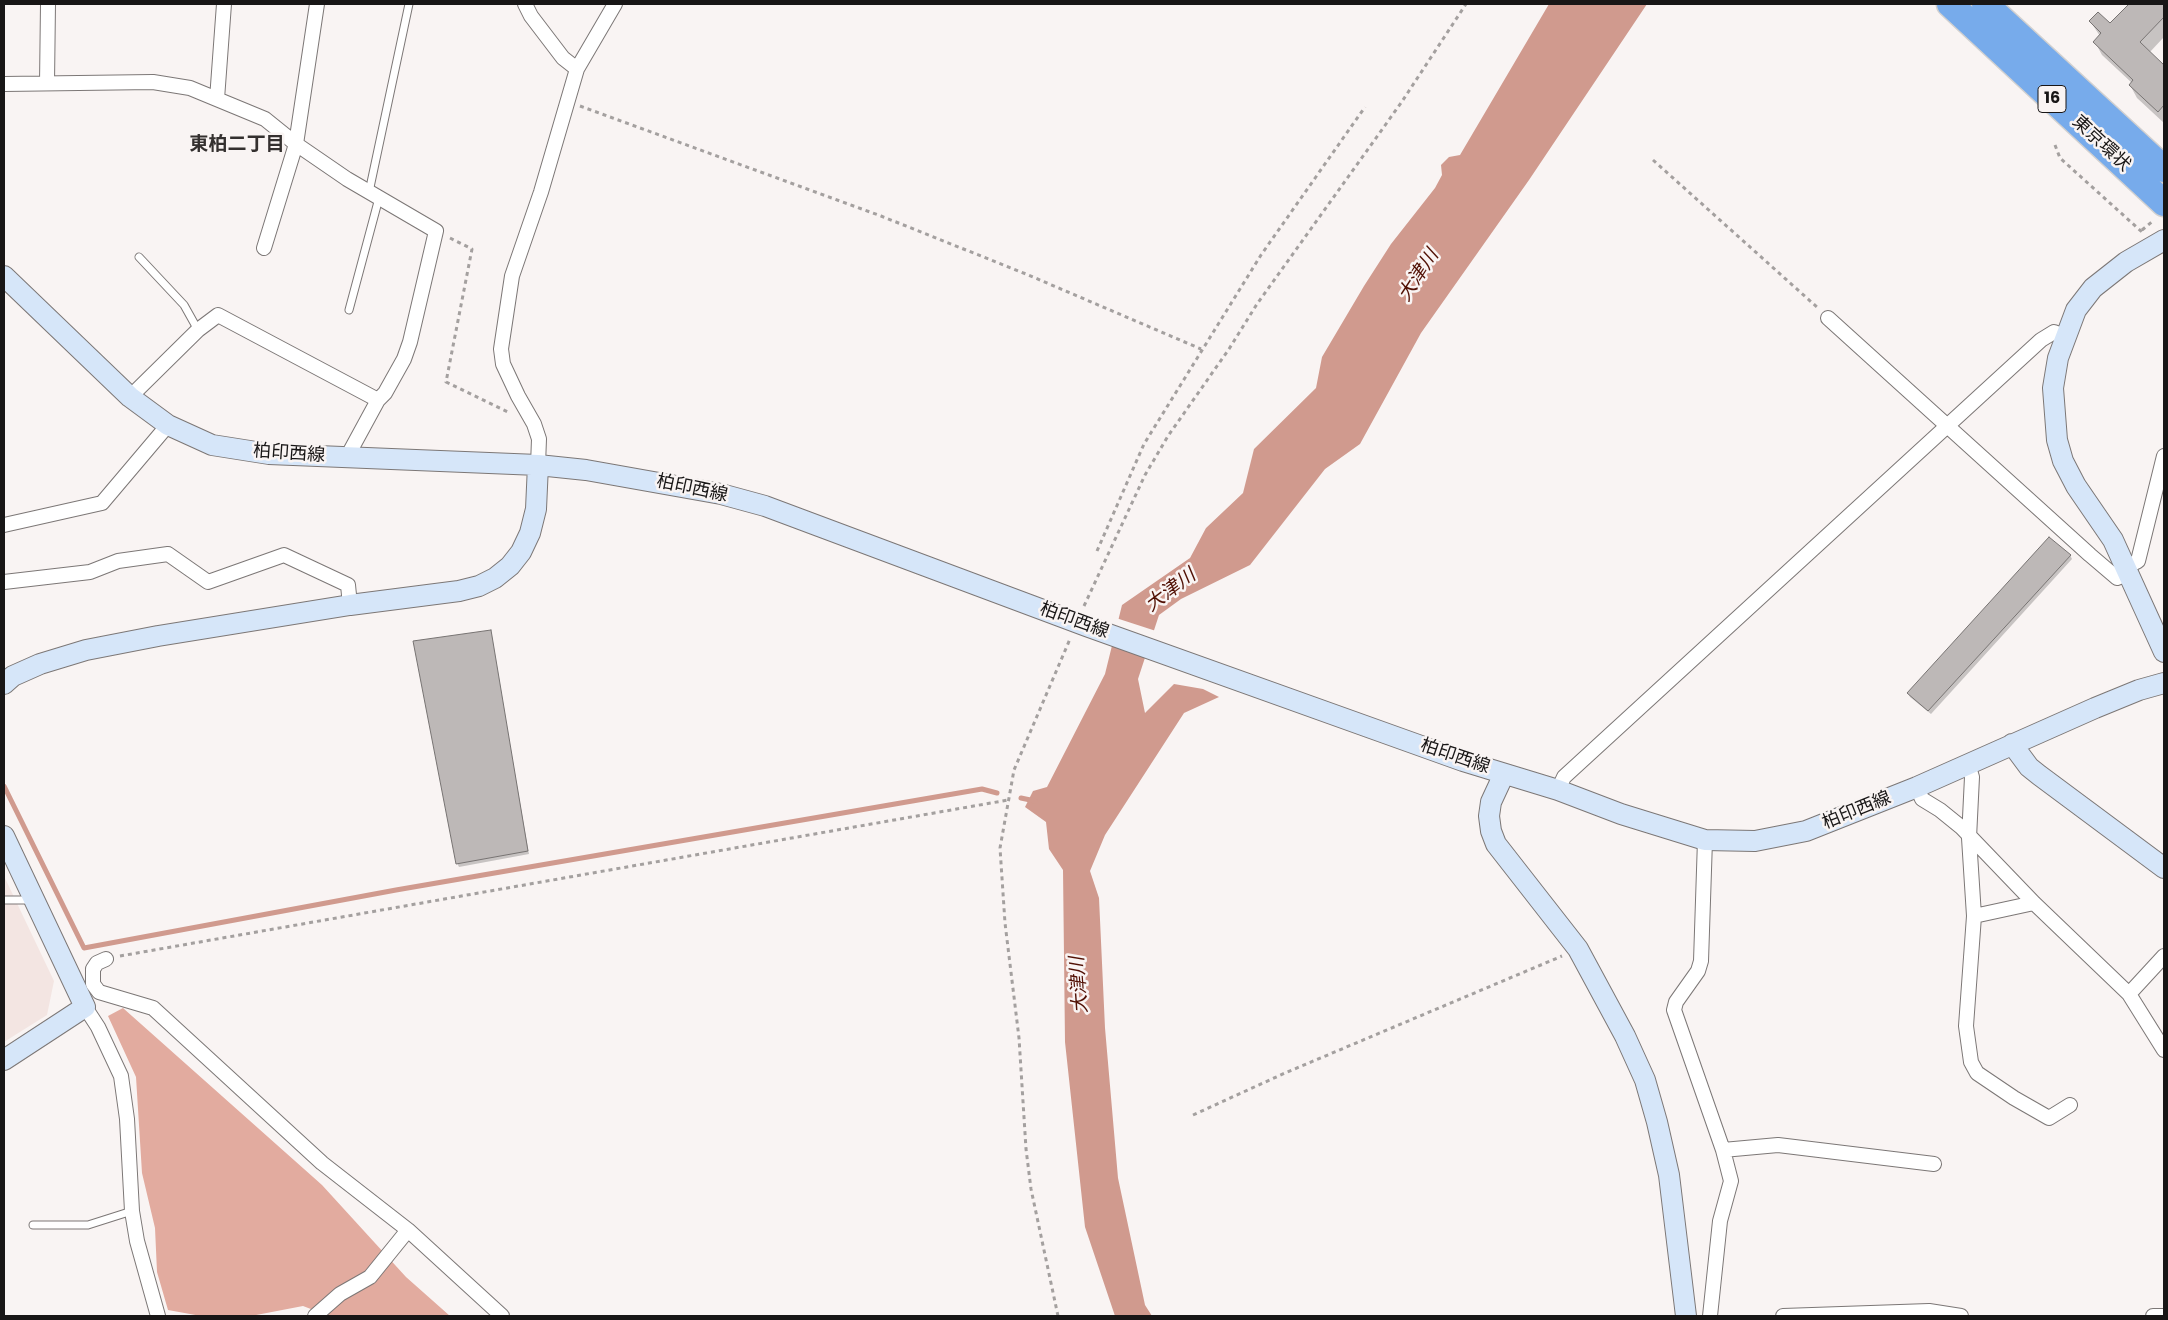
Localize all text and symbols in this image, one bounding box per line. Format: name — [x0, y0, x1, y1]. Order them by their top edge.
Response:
road number: 16 — [2038, 86, 2066, 112]
street label: 東京環状 — [2067, 112, 2135, 176]
district label: 東柏二丁目 — [190, 134, 284, 156]
water label: 大津川 — [1394, 246, 1444, 306]
street label: 柏印西線 — [252, 441, 326, 467]
street label: 柏印西線 — [655, 471, 729, 507]
water label: 大津川 — [1141, 565, 1201, 617]
street label: 柏印西線 — [1036, 599, 1112, 643]
street label: 柏印西線 — [1417, 735, 1493, 779]
street label: 柏印西線 — [1820, 788, 1894, 834]
water label: 大津川 — [1067, 956, 1093, 1014]

